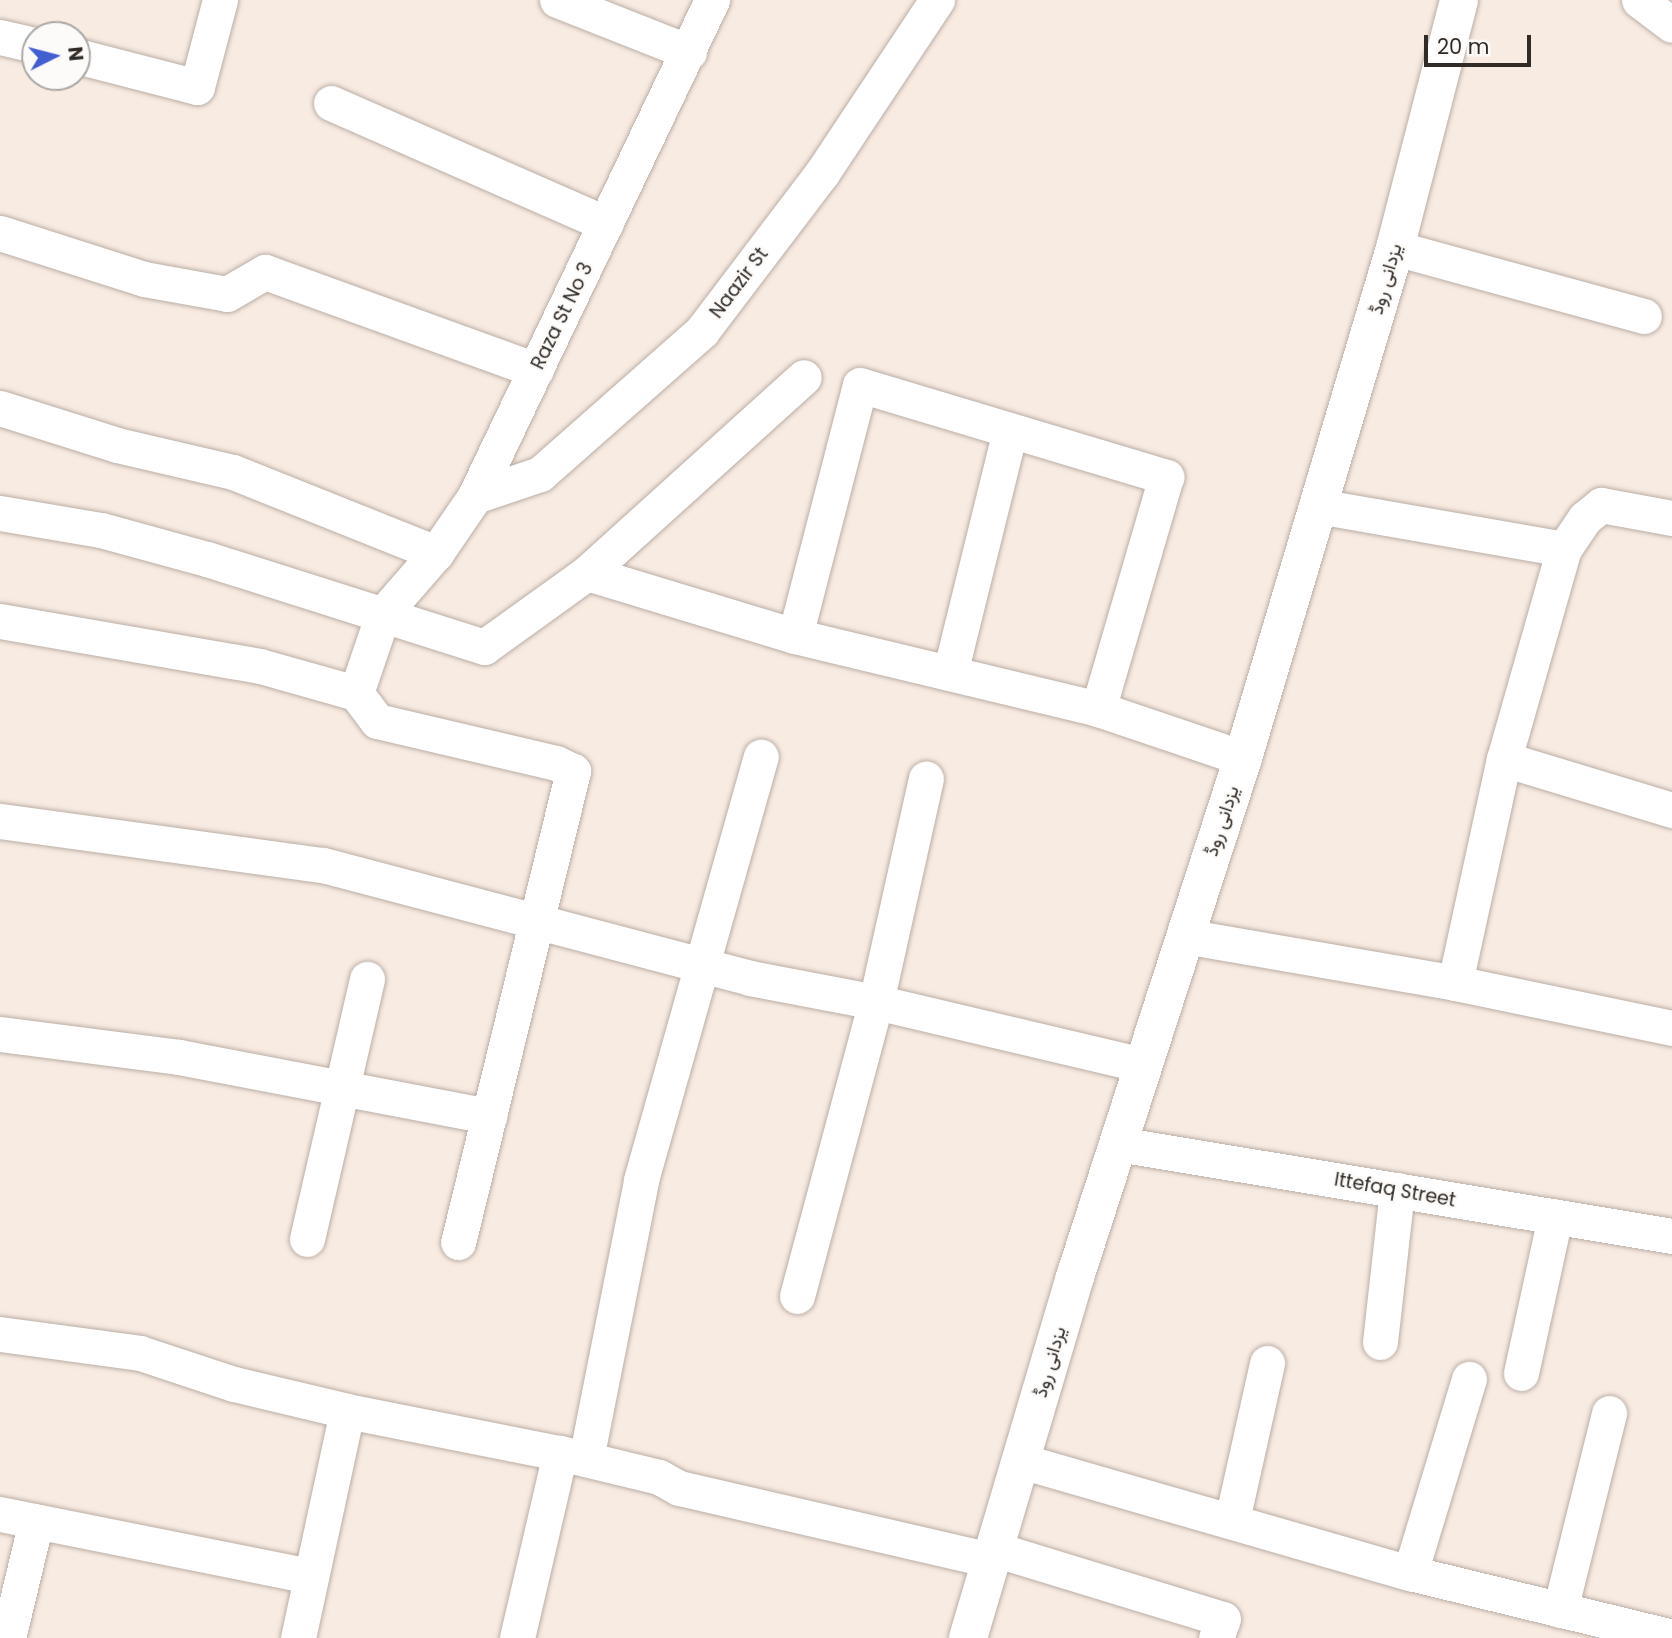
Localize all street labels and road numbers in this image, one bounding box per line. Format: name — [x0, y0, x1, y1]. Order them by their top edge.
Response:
street label: یزدانی روڈ — [1365, 241, 1407, 317]
street label: Naazir St — [705, 243, 773, 323]
street label: Raza St No 3 — [526, 259, 598, 373]
street label: یزدانی روڈ — [1200, 783, 1244, 859]
street label: Ittefaq Street — [1332, 1168, 1458, 1212]
street label: یزدانی روڈ — [1029, 1324, 1071, 1400]

